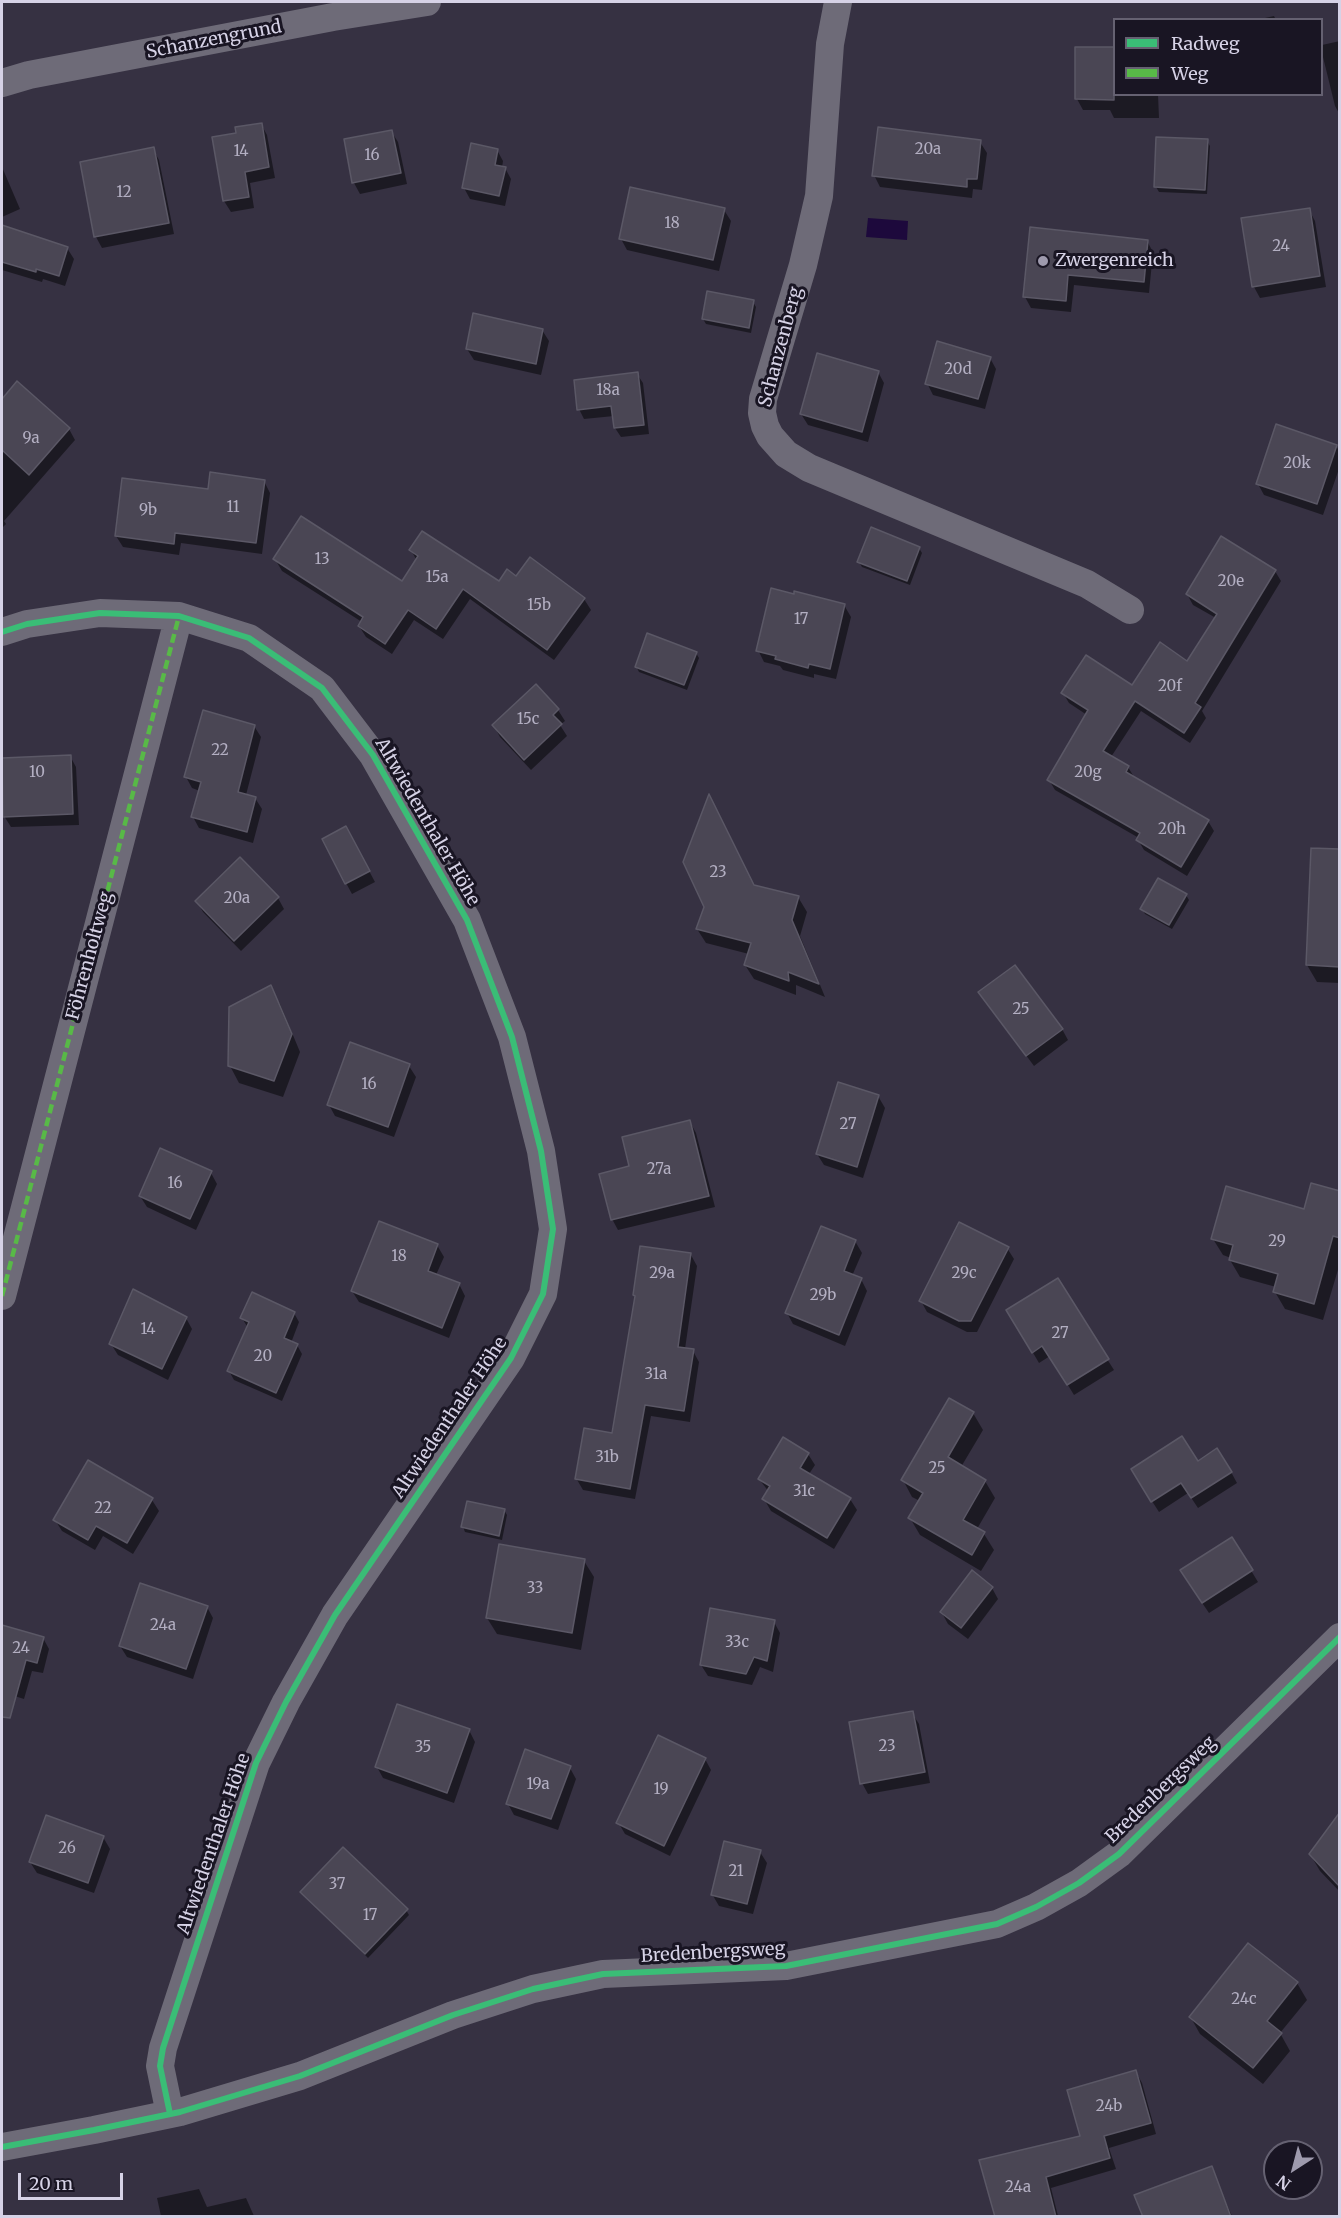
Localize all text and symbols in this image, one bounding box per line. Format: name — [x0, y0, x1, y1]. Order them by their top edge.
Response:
street label: Schanzengrund — [145, 16, 283, 64]
legend — [1113, 18, 1323, 96]
text: Radweg — [1171, 32, 1240, 55]
text: Weg — [1171, 62, 1208, 85]
house number: 20a — [915, 141, 941, 159]
house number: 14 — [233, 143, 249, 161]
house number: 16 — [364, 147, 380, 165]
house number: 12 — [116, 184, 132, 202]
house number: 18 — [664, 215, 680, 233]
house number: 24 — [1272, 238, 1290, 256]
place label: Zwergenreich — [1055, 250, 1174, 272]
marker: Zwergenreich — [1036, 254, 1050, 268]
street label: Schanzenberg — [755, 285, 807, 409]
house number: 20d — [944, 361, 972, 379]
house number: 18a — [596, 382, 620, 400]
house number: 9a — [22, 430, 40, 448]
house number: 20k — [1283, 455, 1311, 473]
house number: 11 — [226, 499, 240, 517]
house number: 9b — [139, 502, 157, 520]
house number: 13 — [315, 551, 329, 569]
house number: 15a — [425, 569, 449, 587]
house number: 20e — [1218, 573, 1244, 591]
house number: 15b — [527, 597, 551, 615]
house number: 17 — [794, 611, 808, 629]
house number: 20f — [1158, 678, 1182, 696]
house number: 15c — [517, 711, 539, 729]
street label: Altwiedenthaler Höhe — [370, 734, 484, 910]
house number: 22 — [211, 742, 229, 760]
house number: 10 — [29, 764, 45, 782]
house number: 20g — [1074, 764, 1102, 782]
house number: 20h — [1158, 821, 1186, 839]
house number: 23 — [710, 864, 726, 882]
street label: Föhrenholtweg — [63, 890, 117, 1022]
house number: 20a — [224, 890, 250, 908]
house number: 25 — [1012, 1001, 1030, 1019]
house number: 16 — [361, 1076, 377, 1094]
house number: 27 — [840, 1116, 856, 1134]
house number: 27a — [647, 1161, 671, 1179]
house number: 16 — [167, 1175, 183, 1193]
house number: 29 — [1268, 1233, 1286, 1251]
house number: 18 — [391, 1248, 407, 1266]
house number: 29a — [649, 1265, 675, 1283]
house number: 29c — [951, 1265, 977, 1283]
house number: 29b — [810, 1287, 836, 1305]
house number: 14 — [140, 1321, 156, 1339]
house number: 27 — [1052, 1325, 1068, 1343]
street label: Altwiedenthaler Höhe — [388, 1333, 512, 1503]
house number: 20 — [254, 1348, 272, 1366]
house number: 31a — [645, 1366, 667, 1384]
house number: 31b — [595, 1449, 619, 1467]
house number: 25 — [928, 1460, 946, 1478]
house number: 31c — [793, 1483, 815, 1501]
house number: 22 — [94, 1500, 112, 1518]
house number: 33 — [527, 1580, 543, 1598]
house number: 24a — [150, 1617, 176, 1635]
house number: 33c — [725, 1634, 749, 1652]
house number: 24 — [12, 1640, 30, 1658]
street label: Bredenbergsweg — [1101, 1732, 1221, 1848]
house number: 23 — [879, 1738, 895, 1756]
house number: 35 — [415, 1739, 431, 1757]
street label: Altwiedenthaler Höhe — [173, 1751, 255, 1937]
house number: 19a — [526, 1776, 550, 1794]
house number: 19 — [653, 1781, 669, 1799]
house number: 26 — [58, 1840, 76, 1858]
house number: 21 — [728, 1863, 744, 1881]
house number: 37 — [329, 1876, 345, 1894]
house number: 17 — [363, 1907, 377, 1925]
street label: Bredenbergsweg — [640, 1938, 786, 1968]
house number: 24c — [1231, 1991, 1257, 2009]
house number: 24b — [1096, 2098, 1122, 2116]
north arrow — [1263, 2140, 1323, 2200]
scale bar — [21, 2161, 126, 2199]
text: N — [1273, 2171, 1295, 2195]
text: 20 m — [29, 2172, 73, 2195]
house number: 24a — [1005, 2179, 1031, 2197]

